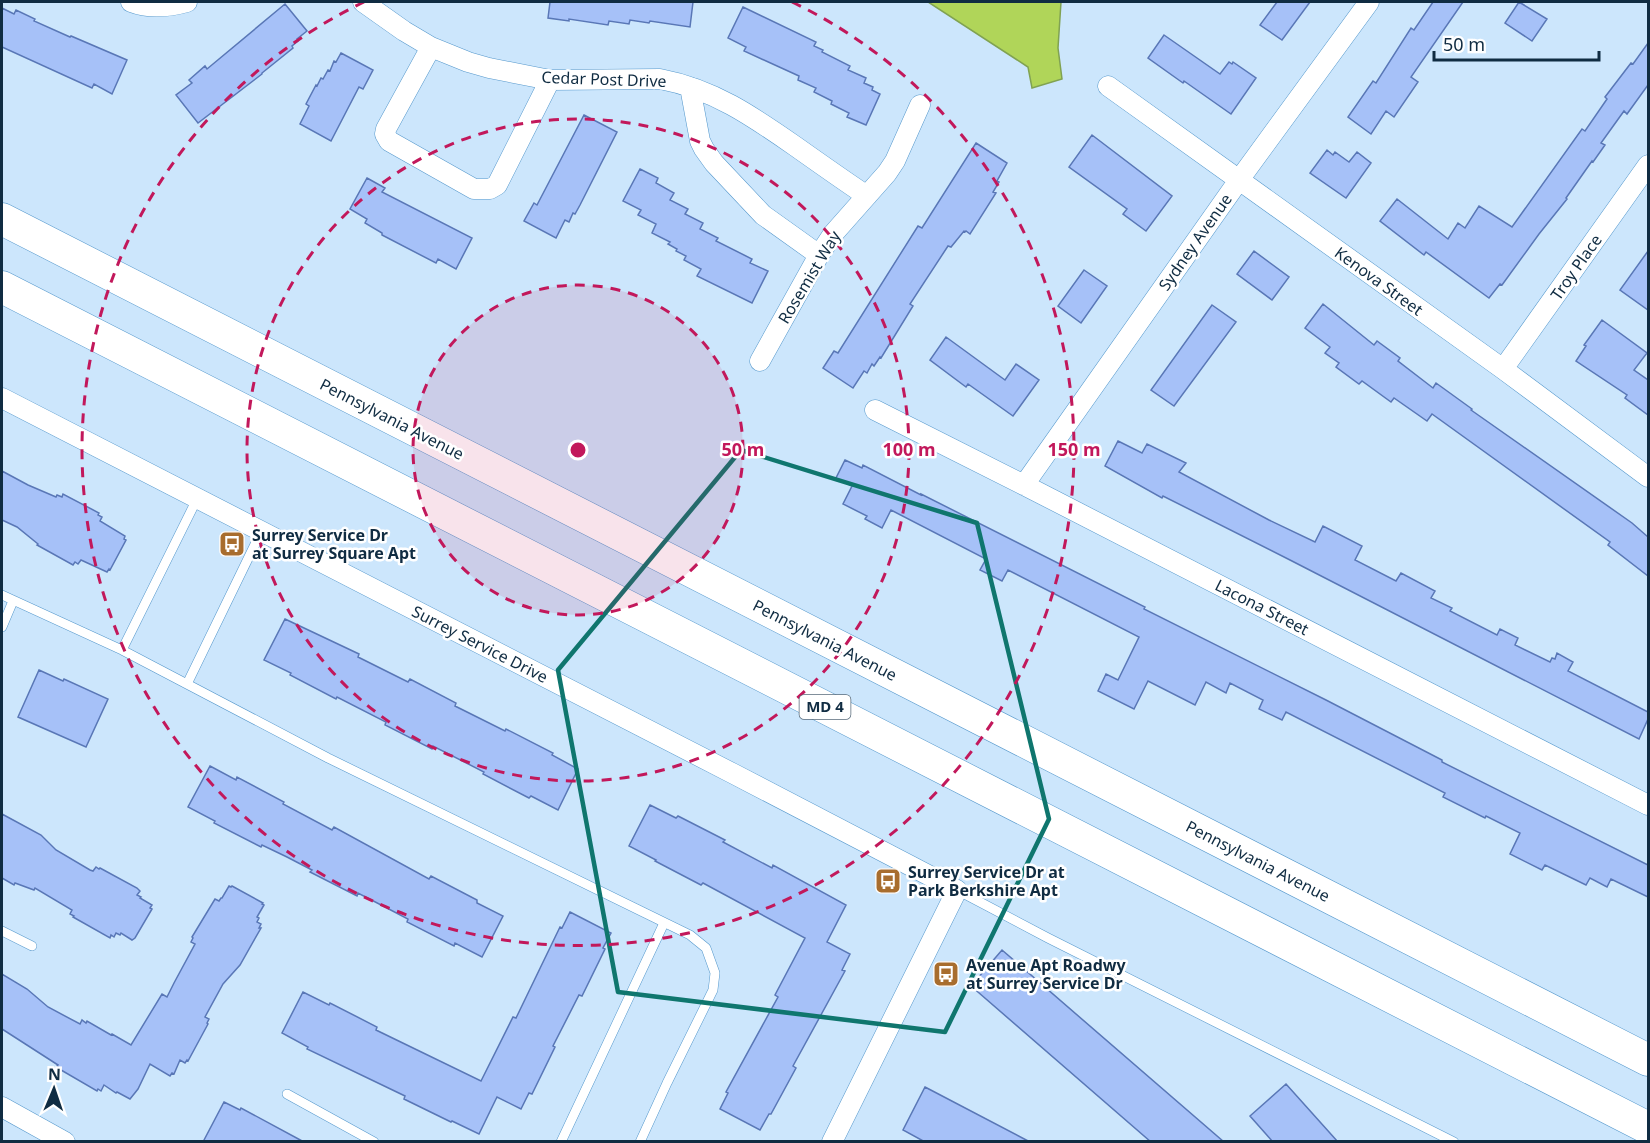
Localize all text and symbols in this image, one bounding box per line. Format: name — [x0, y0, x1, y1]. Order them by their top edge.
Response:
scale bar — [1434, 24, 1599, 62]
text: 50 m — [1443, 32, 1485, 56]
street label: Cedar Post Drive — [541, 66, 667, 92]
street label: Sydney Avenue — [1153, 189, 1237, 295]
street label: Rosemist Way — [773, 226, 846, 328]
street label: Troy Place — [1545, 230, 1607, 304]
street label: Kenova Street — [1330, 241, 1428, 321]
street label: Pennsylvania Avenue — [316, 373, 468, 465]
text: 50 m — [722, 437, 764, 461]
text: 100 m — [882, 437, 936, 461]
text: 150 m — [1047, 437, 1101, 461]
centre of rings — [568, 440, 588, 460]
place label: Surrey Service Dr at Surrey Square Apt — [252, 524, 416, 564]
bus stop icon: Surrey Service Dr at Surrey Square Apt — [217, 529, 247, 559]
street label: Lacona Street — [1211, 574, 1313, 640]
street label: Pennsylvania Avenue — [749, 594, 901, 686]
street label: Surrey Service Drive — [408, 600, 552, 688]
road number: MD 4 — [800, 695, 850, 719]
street label: Pennsylvania Avenue — [1182, 815, 1334, 907]
place label: Surrey Service Dr at Park Berkshire Apt — [908, 861, 1065, 901]
bus stop icon: Surrey Service Dr at Park Berkshire Apt — [873, 866, 903, 896]
place label: Avenue Apt Roadwy at Surrey Service Dr — [966, 954, 1126, 994]
bus stop icon: Avenue Apt Roadwy at Surrey Service Dr — [931, 959, 961, 989]
north arrow — [24, 1059, 84, 1119]
text: N — [48, 1063, 61, 1085]

